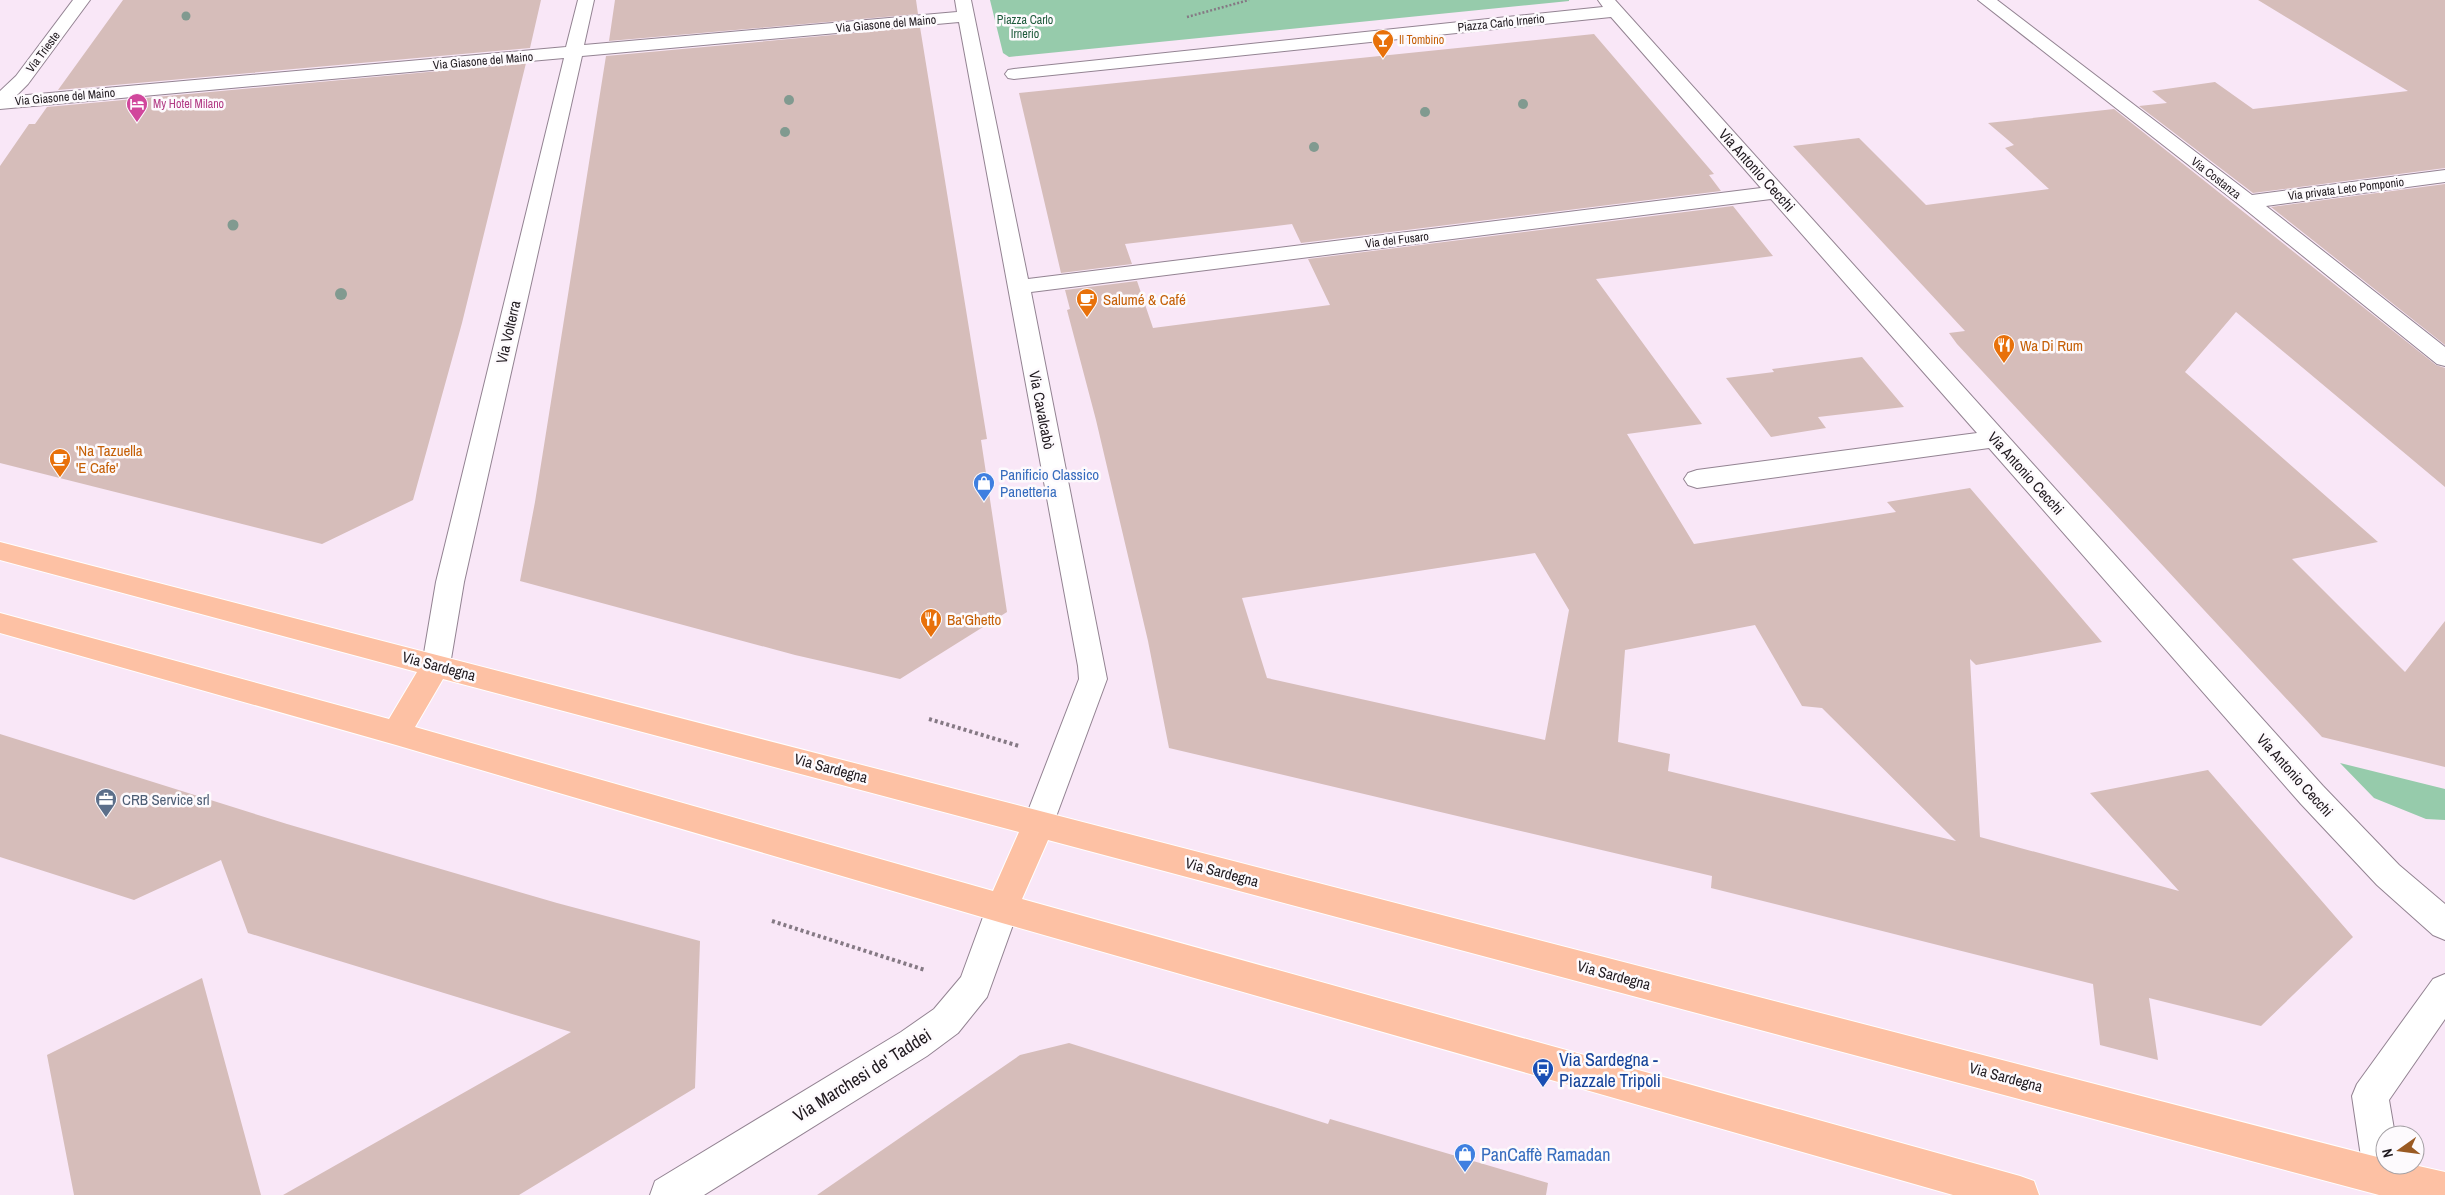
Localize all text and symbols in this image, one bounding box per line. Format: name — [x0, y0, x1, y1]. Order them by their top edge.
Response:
street label: Piazza Carlo Irnerio — [1457, 10, 1545, 36]
street label: Via Giasone del Maino — [835, 12, 937, 36]
park label: Piazza Carlo Irnerio — [997, 12, 1053, 42]
street label: Via Trieste — [22, 28, 64, 76]
bar icon: Il Tombino — [1371, 28, 1395, 59]
place label: Il Tombino — [1399, 32, 1444, 48]
street label: Via Giasone del Maino — [432, 49, 534, 73]
street label: Via Giasone del Maino — [14, 85, 116, 109]
hotel icon: My Hotel Milano — [125, 92, 149, 123]
place label: My Hotel Milano — [153, 96, 224, 112]
street label: Via Antonio Cecchi — [1714, 124, 1800, 216]
street label: Via Costanza — [2188, 154, 2245, 203]
street label: Via privata Leto Pomponio — [2287, 174, 2405, 204]
street label: Via del Fusaro — [1364, 228, 1430, 252]
cafe icon: Salumé & Café — [1075, 287, 1099, 318]
place label: Salumé & Café — [1103, 289, 1186, 310]
street label: Via Volterra — [491, 298, 525, 366]
restaurant icon: Wa Di Rum — [1992, 333, 2016, 364]
place label: Wa Di Rum — [2020, 335, 2083, 356]
street label: Via Cavalcabò — [1024, 369, 1060, 451]
street label: Via Antonio Cecchi — [1983, 427, 2069, 519]
place label: 'Na Tazuella 'E Cafe' — [76, 440, 143, 478]
cafe icon: 'Na Tazuella 'E Cafe' — [48, 447, 72, 478]
place label: Panificio Classico Panetteria — [1000, 464, 1099, 502]
shop icon: Panificio Classico Panetteria — [972, 471, 996, 502]
restaurant icon: Ba'Ghetto — [919, 607, 943, 638]
place label: Ba'Ghetto — [947, 609, 1001, 630]
street label: Via Sardegna — [400, 646, 478, 686]
street label: Via Antonio Cecchi — [2252, 729, 2338, 821]
street label: Via Sardegna — [792, 748, 870, 788]
office icon: CRB Service srl — [94, 787, 118, 818]
place label: CRB Service srl — [122, 789, 209, 810]
street label: Via Sardegna — [1183, 852, 1261, 892]
street label: Via Sardegna — [1575, 955, 1653, 995]
street label: Via Marchesi de' Taddei — [788, 1022, 936, 1128]
place label: Via Sardegna - Piazzale Tripoli — [1559, 1047, 1661, 1093]
bus stop icon: Via Sardegna - Piazzale Tripoli — [1531, 1057, 1555, 1088]
street label: Via Sardegna — [1967, 1057, 2045, 1097]
north arrow — [2375, 1125, 2425, 1175]
shop icon: PanCaffè Ramadan — [1453, 1142, 1477, 1173]
place label: PanCaffè Ramadan — [1481, 1142, 1610, 1167]
text: N — [2378, 1147, 2397, 1159]

